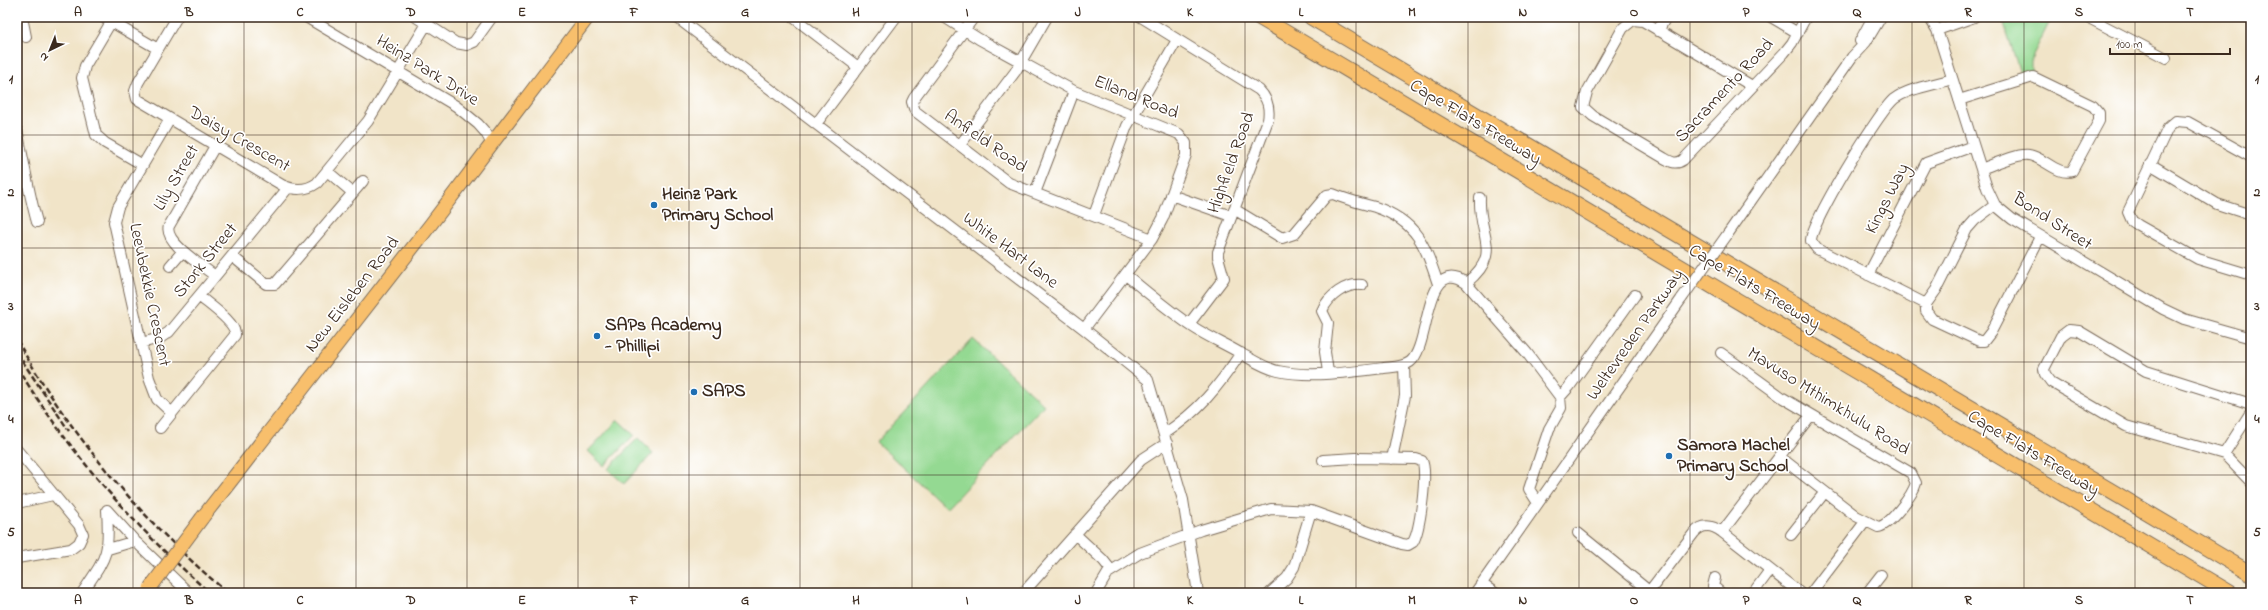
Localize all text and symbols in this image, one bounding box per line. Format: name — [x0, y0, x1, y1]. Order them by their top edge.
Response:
text: A — [74, 3, 82, 22]
text: B — [184, 3, 194, 22]
text: C — [296, 3, 304, 22]
text: D — [405, 3, 416, 22]
text: E — [518, 3, 526, 22]
text: F — [629, 3, 639, 22]
text: G — [741, 3, 749, 22]
text: H — [852, 3, 860, 22]
text: I — [965, 3, 969, 22]
text: J — [1075, 3, 1081, 22]
text: K — [1187, 3, 1194, 22]
text: L — [1299, 3, 1305, 22]
text: M — [1408, 3, 1416, 22]
text: N — [1519, 3, 1528, 22]
text: O — [1630, 3, 1639, 22]
text: P — [1743, 3, 1750, 22]
text: Q — [1853, 3, 1862, 22]
text: R — [1963, 3, 1972, 22]
text: S — [2075, 3, 2084, 22]
text: T — [2186, 3, 2194, 22]
street label: Heinz Park Drive — [370, 29, 484, 114]
north arrow — [30, 30, 70, 70]
scale bar — [2110, 30, 2230, 56]
street label: Sacramento Road — [1670, 33, 1780, 149]
text: 100 m — [2116, 36, 2143, 54]
text: N — [36, 48, 52, 65]
street label: Elland Road — [1090, 69, 1182, 127]
text: 1 — [9, 70, 14, 89]
text: 1 — [2255, 70, 2260, 89]
street label: Cape Flats Freeway — [1404, 73, 1546, 173]
street label: Daisy Crescent — [182, 100, 295, 180]
street label: Anfield Road — [938, 104, 1032, 180]
street label: Highfield Road — [1202, 109, 1263, 218]
street label: Lily Street — [148, 140, 206, 216]
street label: Kings Way — [1859, 159, 1918, 239]
place label: Heinz Park Primary School — [662, 182, 773, 230]
text: 2 — [7, 183, 15, 202]
text: 2 — [2253, 183, 2261, 202]
street label: Bond Street — [2006, 186, 2097, 258]
marker: Heinz Park Primary School — [649, 200, 659, 210]
street label: White Hart Lane — [957, 206, 1064, 296]
street label: Stork Street — [167, 218, 245, 304]
street label: Leeubekkie Crescent — [121, 221, 177, 369]
street label: New Eisleben Road — [299, 231, 407, 359]
street label: Cape Flats Freeway — [1683, 238, 1825, 338]
street label: Weltevreden Parkway — [1581, 264, 1691, 406]
text: 3 — [7, 297, 14, 316]
text: 3 — [2253, 297, 2260, 316]
place label: SAPs Academy - Phillipi — [604, 313, 722, 360]
marker: SAPs Academy - Phillipi — [592, 331, 602, 341]
street label: Mavuso Mthimkhulu Road — [1742, 341, 1914, 463]
place label: SAPS — [702, 379, 746, 405]
marker: SAPS — [689, 387, 699, 397]
street label: Cape Flats Freeway — [1962, 404, 2104, 504]
text: 4 — [7, 410, 14, 429]
text: 4 — [2253, 410, 2260, 429]
place label: Samora Machel Primary School — [1677, 433, 1790, 481]
marker: Samora Machel Primary School — [1664, 451, 1674, 461]
text: 5 — [7, 523, 15, 542]
text: 5 — [2253, 523, 2261, 542]
text: A — [74, 591, 82, 610]
text: B — [184, 591, 194, 610]
text: C — [296, 591, 304, 610]
text: D — [405, 591, 416, 610]
text: E — [518, 591, 526, 610]
text: F — [629, 591, 639, 610]
text: G — [741, 591, 749, 610]
text: H — [852, 591, 860, 610]
text: I — [965, 591, 969, 610]
text: J — [1075, 591, 1081, 610]
text: K — [1187, 591, 1194, 610]
text: L — [1299, 591, 1305, 610]
text: M — [1408, 591, 1416, 610]
text: N — [1519, 591, 1528, 610]
text: O — [1630, 591, 1639, 610]
text: P — [1743, 591, 1750, 610]
text: Q — [1853, 591, 1862, 610]
text: R — [1963, 591, 1972, 610]
text: S — [2075, 591, 2084, 610]
text: T — [2186, 591, 2194, 610]

